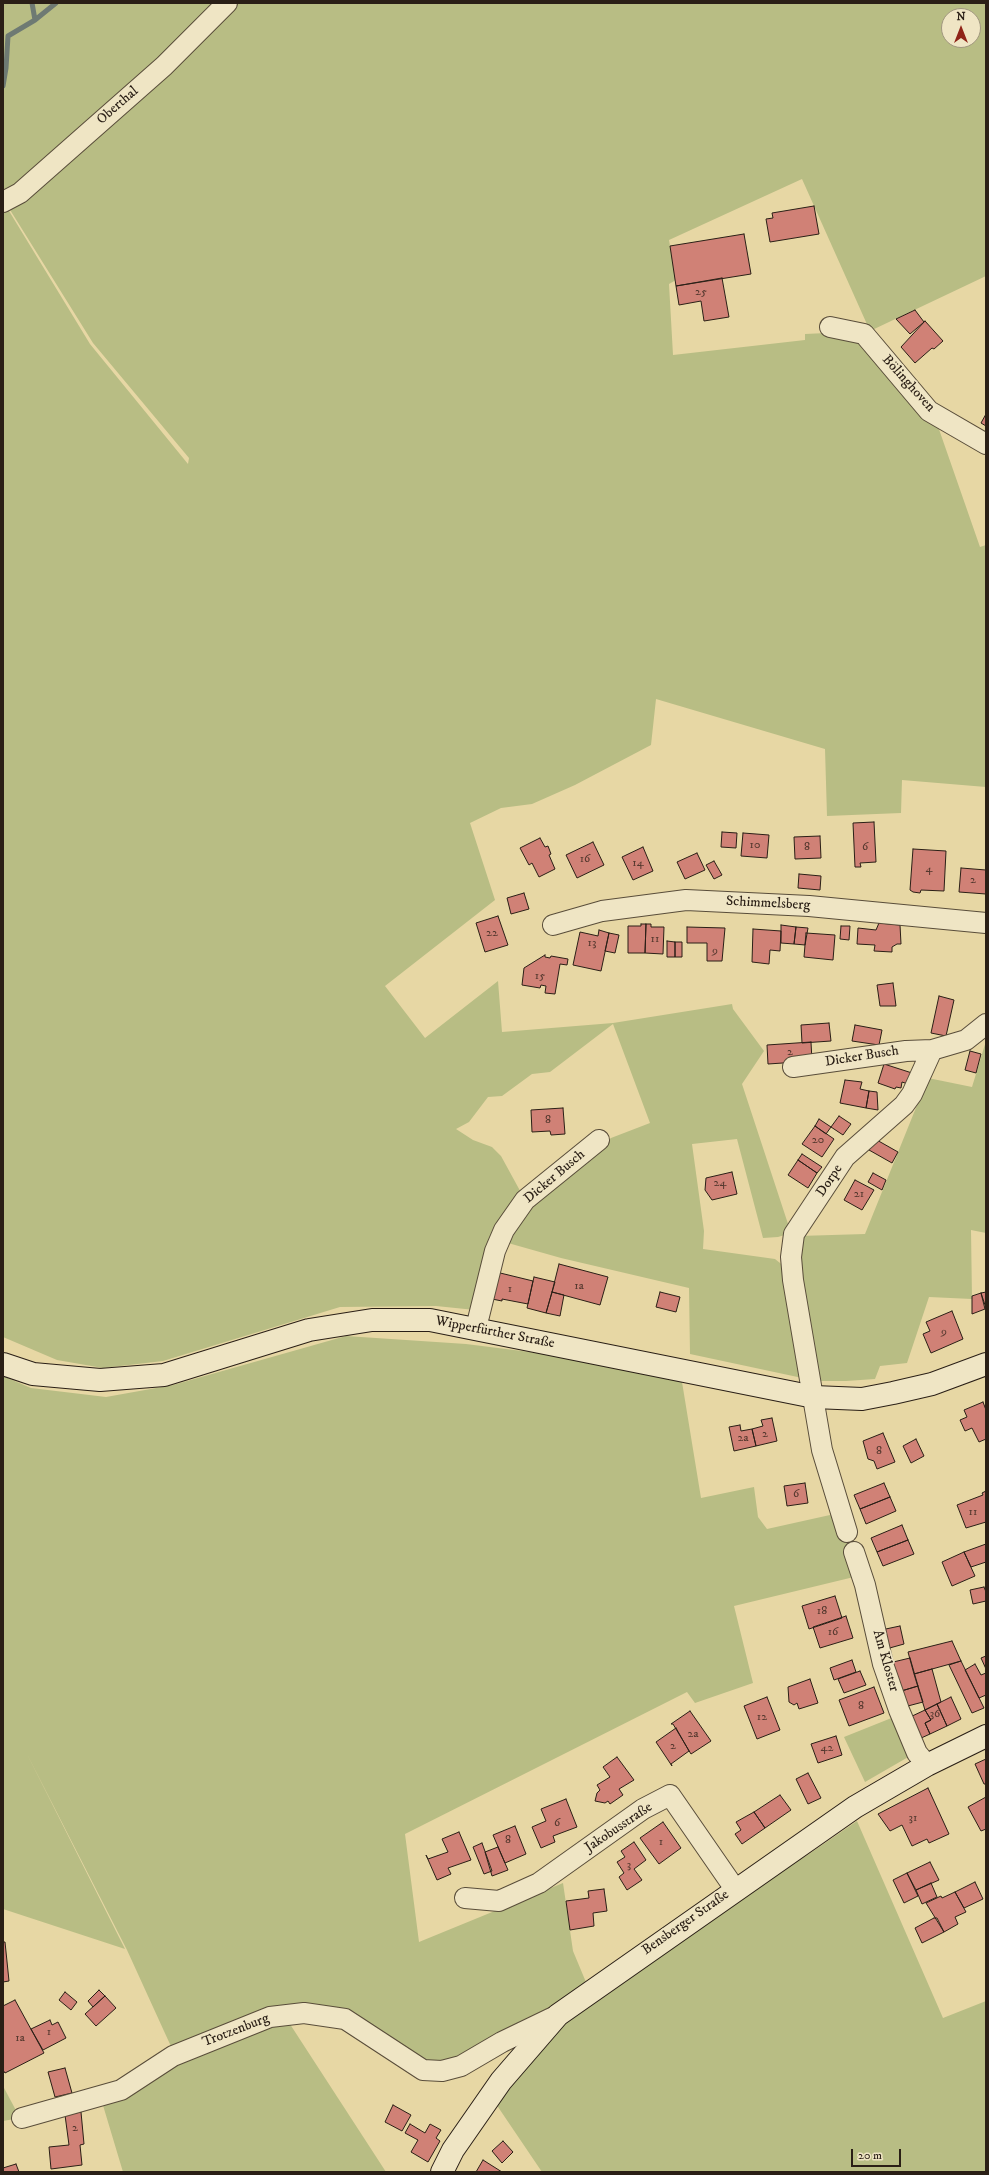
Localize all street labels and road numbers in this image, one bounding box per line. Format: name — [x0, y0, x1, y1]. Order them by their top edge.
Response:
street label: Oberthal — [94, 83, 142, 129]
street label: Bölinghoven — [878, 352, 938, 416]
street label: Schimmelsberg — [725, 893, 811, 915]
street label: Dicker Busch — [824, 1043, 900, 1071]
street label: Dicker Busch — [521, 1147, 589, 1207]
street label: Dorpe — [813, 1162, 847, 1200]
street label: Wipperfürther Straße — [434, 1313, 556, 1353]
street label: Am Kloster — [868, 1628, 902, 1694]
street label: Jakobusstraße — [582, 1799, 656, 1857]
street label: Bensberger Straße — [639, 1887, 733, 1959]
street label: Trotzenburg — [200, 2011, 272, 2051]

